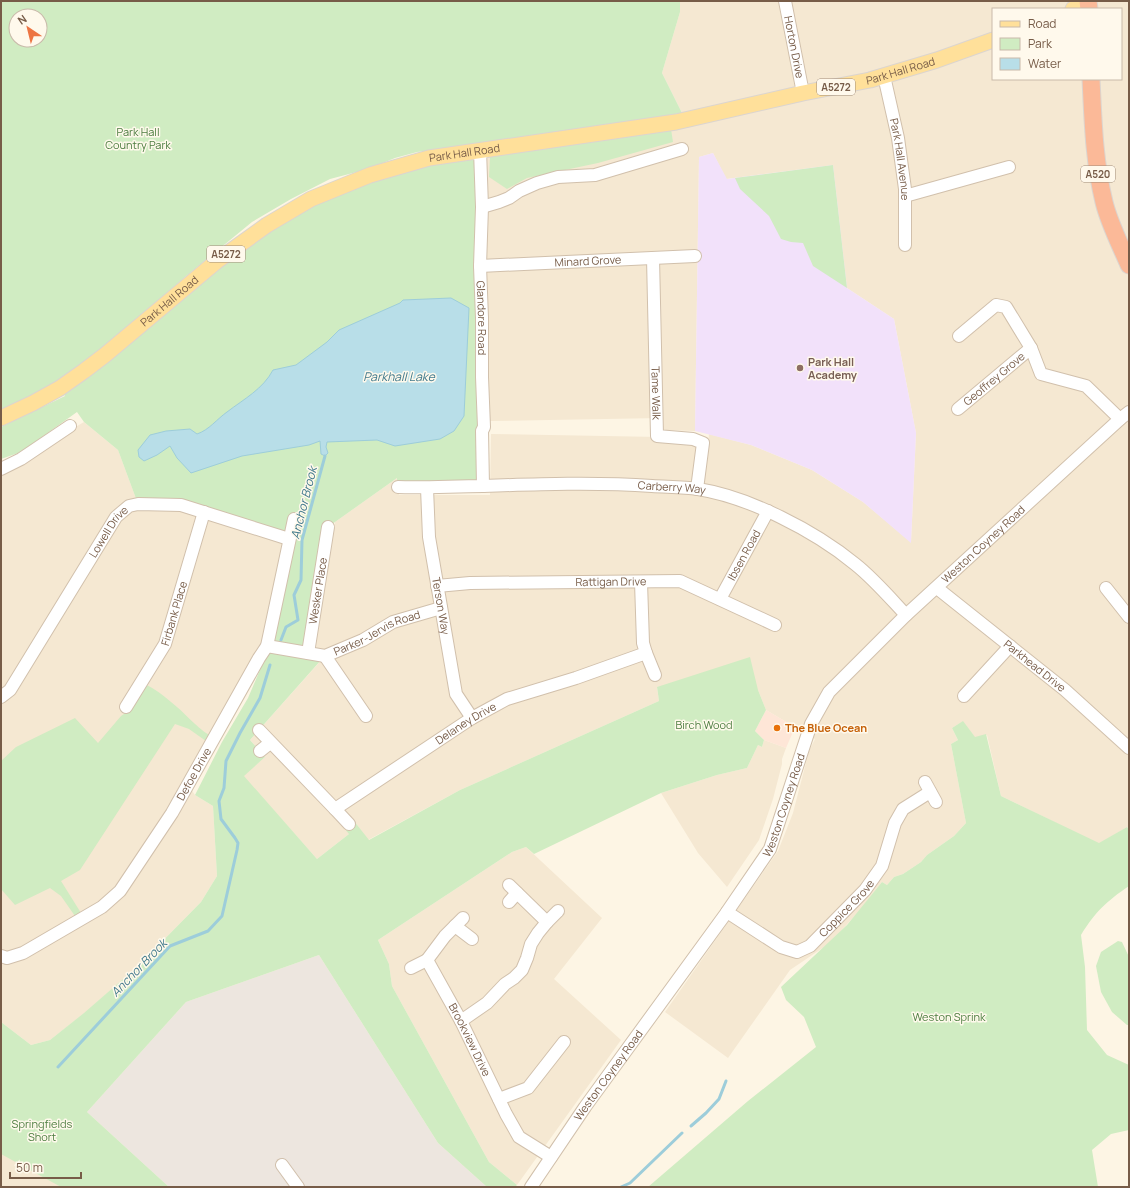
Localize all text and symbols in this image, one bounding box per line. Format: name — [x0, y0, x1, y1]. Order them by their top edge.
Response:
north arrow — [8, 8, 48, 48]
legend — [992, 8, 1122, 80]
text: N — [14, 11, 30, 28]
street label: Horton Drive — [781, 15, 808, 80]
text: Road — [1028, 15, 1056, 32]
text: Park — [1028, 35, 1053, 52]
street label: Park Hall Road — [865, 53, 937, 88]
text: Water — [1028, 55, 1062, 72]
road number: A5272 — [817, 79, 855, 95]
street label: Park Hall Avenue — [887, 117, 913, 201]
park label: Park Hall Country Park — [105, 124, 171, 152]
street label: Park Hall Road — [428, 140, 501, 165]
road number: A520 — [1081, 166, 1115, 182]
road number: A5272 — [207, 246, 245, 262]
street label: Minard Grove — [554, 251, 622, 270]
street label: Park Hall Road — [137, 272, 201, 329]
street label: Glandore Road — [474, 280, 490, 355]
street label: Geoffrey Grove — [960, 348, 1028, 409]
place label: Park Hall Academy — [808, 354, 858, 382]
marker: Park Hall Academy — [795, 363, 805, 373]
street label: Tame Walk — [648, 366, 665, 421]
water label: Parkhall Lake — [363, 368, 436, 385]
water label: Anchor Brook — [286, 463, 321, 541]
street label: Carberry Way — [637, 477, 707, 497]
street label: Lowell Drive — [85, 502, 131, 560]
street label: Weston Coyney Road — [938, 502, 1028, 586]
street label: Ibsen Road — [724, 527, 763, 583]
street label: Wesker Place — [305, 556, 330, 625]
street label: Rattigan Drive — [575, 573, 647, 589]
street label: Terson Way — [429, 576, 454, 636]
street label: Firbank Place — [157, 579, 190, 647]
street label: Parker-Jervis Road — [331, 606, 422, 659]
street label: Parkhead Drive — [1001, 636, 1070, 695]
street label: Delaney Drive — [432, 698, 499, 747]
park label: Birch Wood — [675, 717, 733, 732]
place label: The Blue Ocean — [785, 720, 867, 735]
marker: The Blue Ocean — [772, 723, 782, 733]
street label: Defoe Drive — [173, 744, 215, 803]
street label: Weston Coyney Road — [759, 751, 808, 860]
street label: Coppice Grove — [815, 876, 878, 940]
water label: Anchor Brook — [107, 934, 172, 1000]
street label: Brookview Drive — [446, 1000, 495, 1079]
park label: Weston Sprink — [912, 1009, 986, 1024]
street label: Weston Coyney Road — [570, 1027, 646, 1123]
park label: Springfields Short — [12, 1116, 73, 1144]
scale bar — [10, 1154, 81, 1180]
text: 50 m — [16, 1159, 43, 1176]

